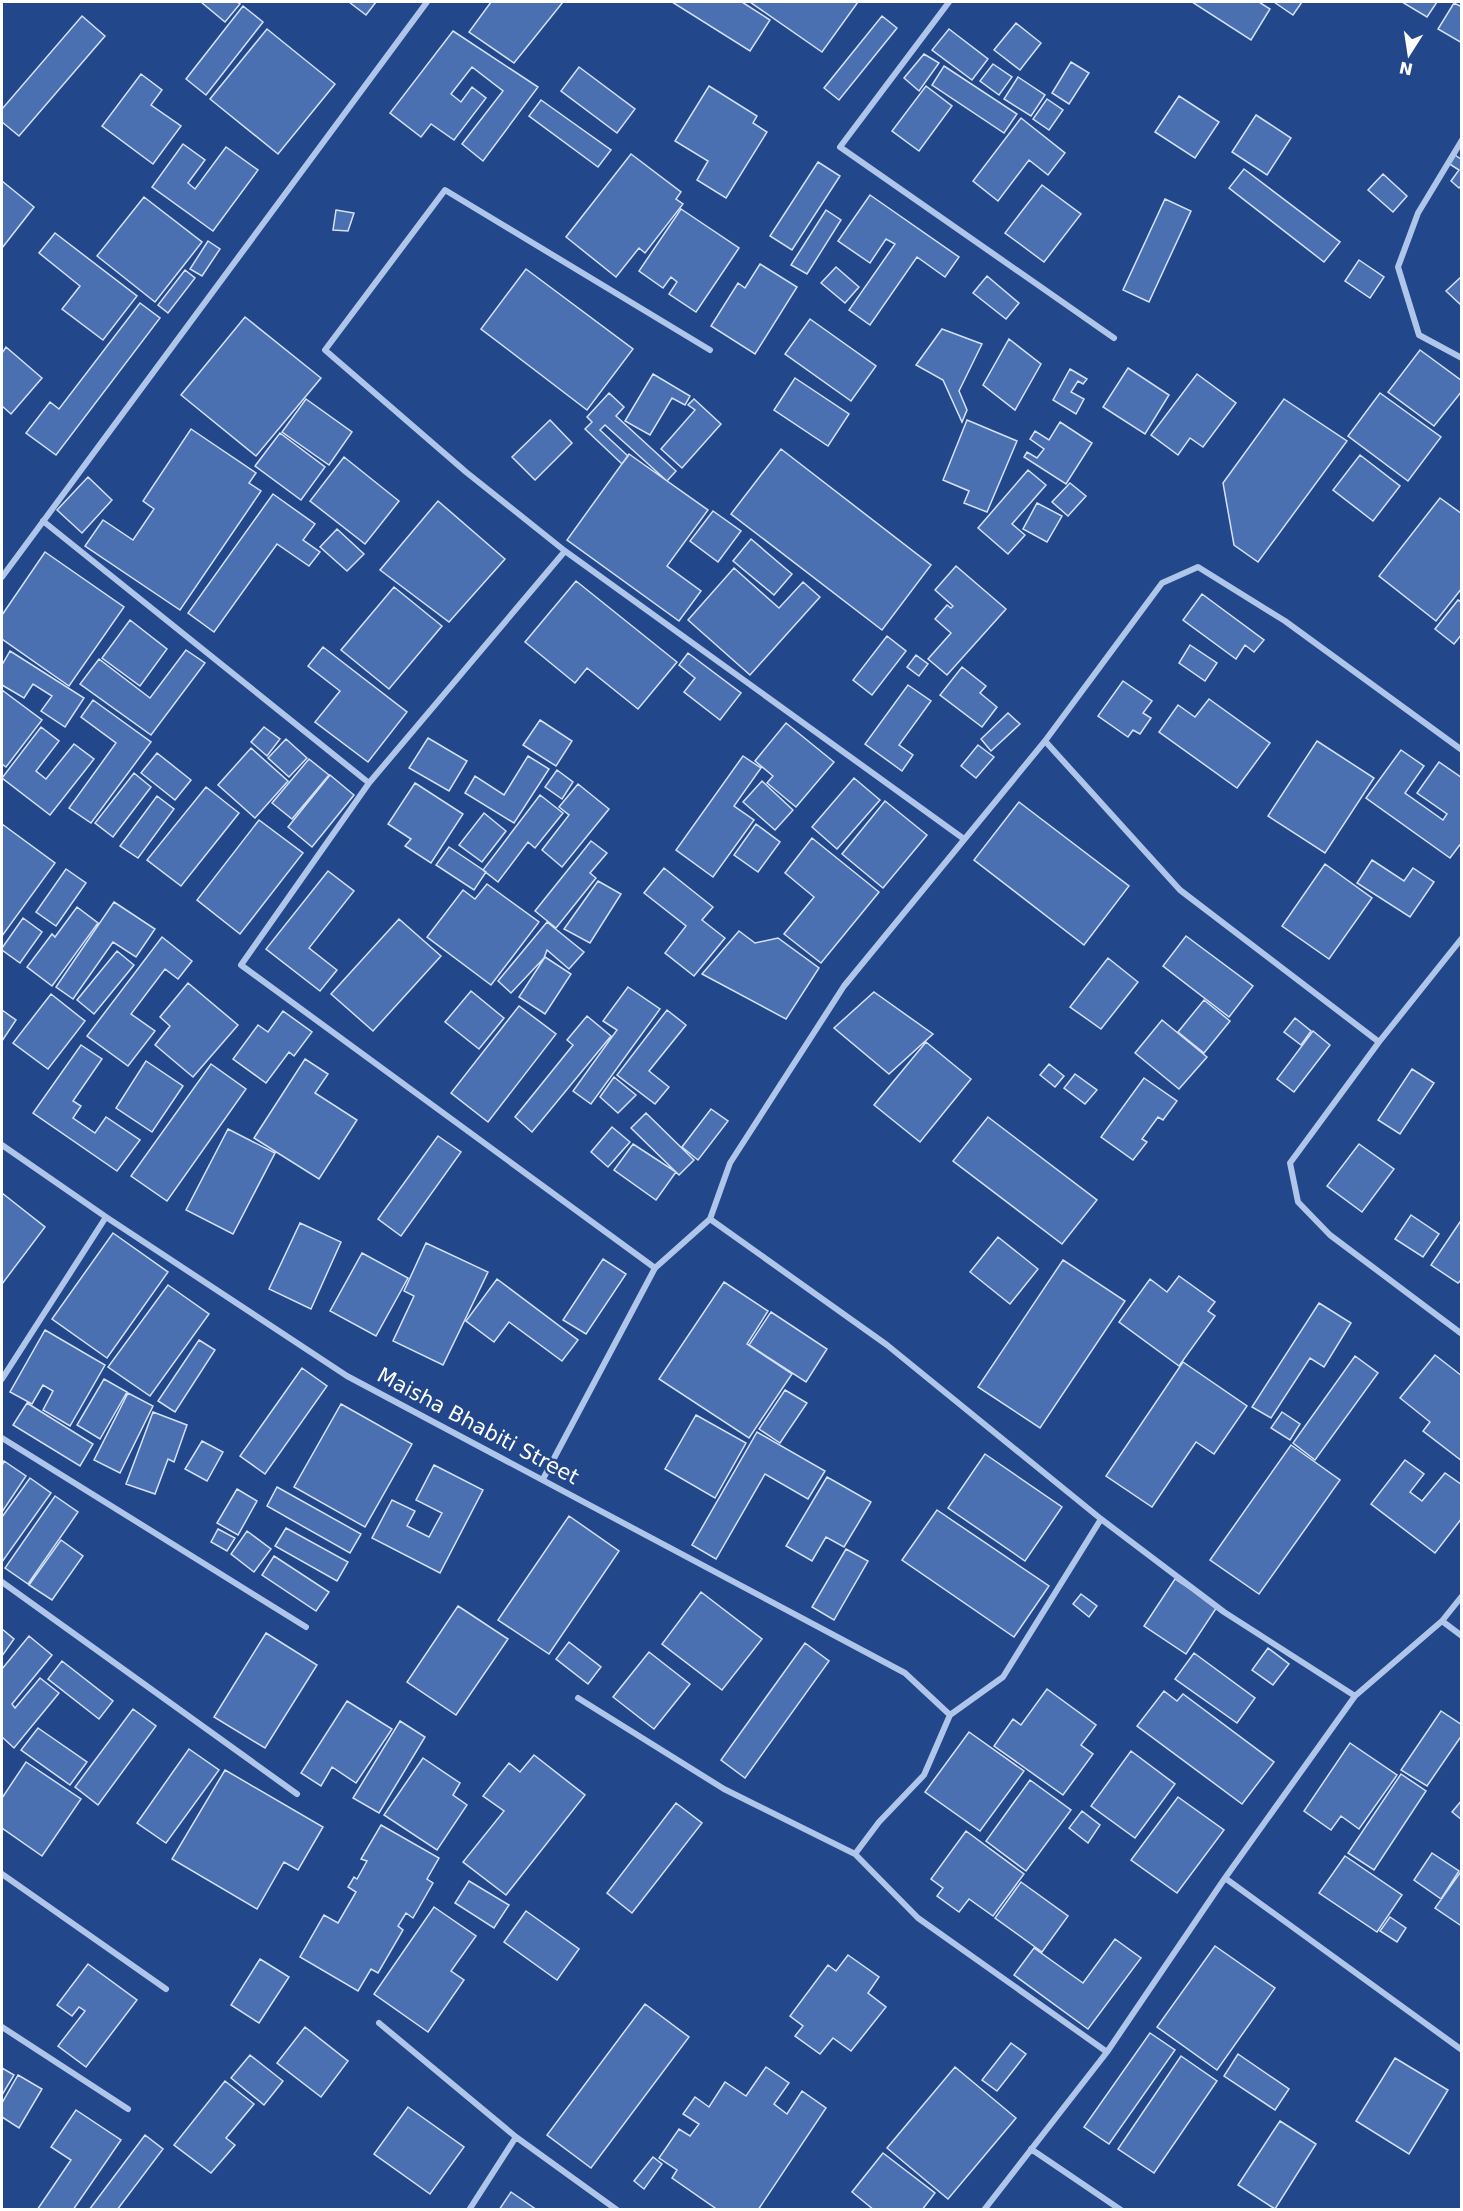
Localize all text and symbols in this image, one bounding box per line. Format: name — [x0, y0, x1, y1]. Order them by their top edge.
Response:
north arrow — [1379, 24, 1439, 84]
text: N — [1397, 57, 1415, 79]
street label: Maisha Bhabiti Street — [373, 1363, 583, 1489]

